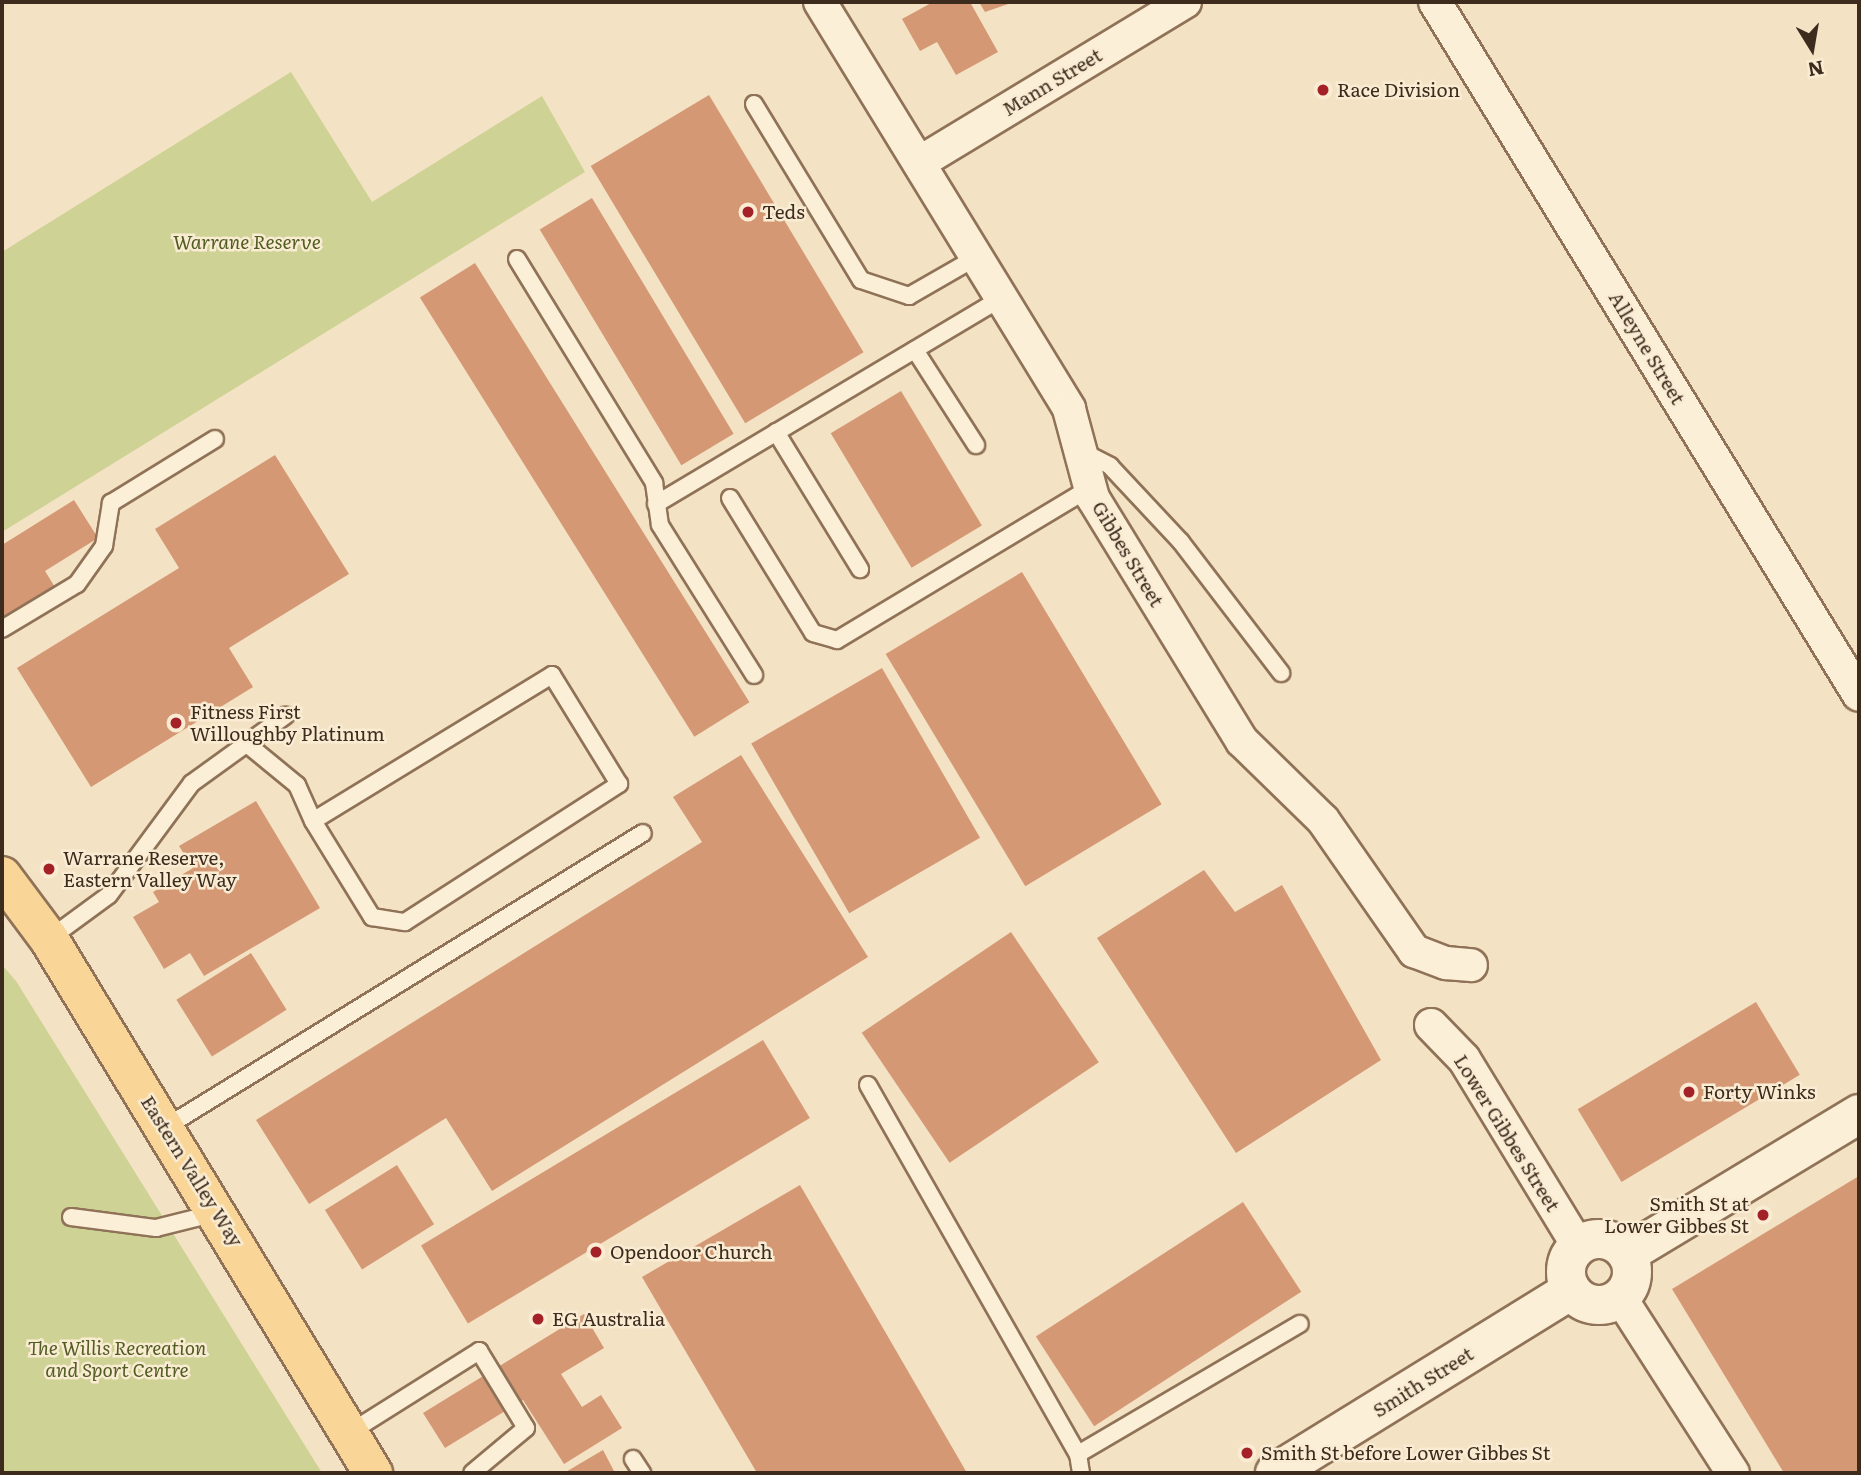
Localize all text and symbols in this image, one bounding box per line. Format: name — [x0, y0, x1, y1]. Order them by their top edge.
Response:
north arrow — [1777, 14, 1847, 84]
street label: Mann Street — [998, 43, 1106, 121]
text: N — [1806, 54, 1827, 85]
place label: Race Division — [1337, 79, 1460, 101]
marker: Race Division — [1315, 82, 1331, 98]
place label: Teds — [762, 201, 805, 223]
marker: Teds — [740, 204, 756, 220]
park label: Warrane Reserve — [173, 231, 321, 253]
street label: Alleyne Street — [1604, 287, 1690, 409]
street label: Gibbes Street — [1088, 497, 1168, 611]
place label: Fitness First Willoughby Platinum — [190, 701, 385, 745]
marker: Fitness First Willoughby Platinum — [168, 715, 184, 731]
place label: Warrane Reserve, Eastern Valley Way — [63, 847, 237, 891]
marker: Warrane Reserve, Eastern Valley Way — [41, 861, 57, 877]
street label: Lower Gibbes Street — [1449, 1050, 1565, 1216]
place label: Forty Winks — [1703, 1081, 1816, 1103]
marker: Forty Winks — [1681, 1084, 1697, 1100]
street label: Eastern Valley Way — [136, 1091, 248, 1251]
place label: Smith St at Lower Gibbes St — [1604, 1193, 1749, 1237]
marker: Smith St at Lower Gibbes St — [1755, 1207, 1771, 1223]
place label: Opendoor Church — [610, 1241, 773, 1263]
marker: Opendoor Church — [588, 1244, 604, 1260]
place label: EG Australia — [552, 1308, 665, 1330]
marker: EG Australia — [530, 1311, 546, 1327]
park label: The Willis Recreation and Sport Centre — [28, 1337, 206, 1381]
street label: Smith Street — [1369, 1342, 1477, 1422]
place label: Smith St before Lower Gibbes St — [1261, 1442, 1550, 1464]
marker: Smith St before Lower Gibbes St — [1239, 1445, 1255, 1461]

